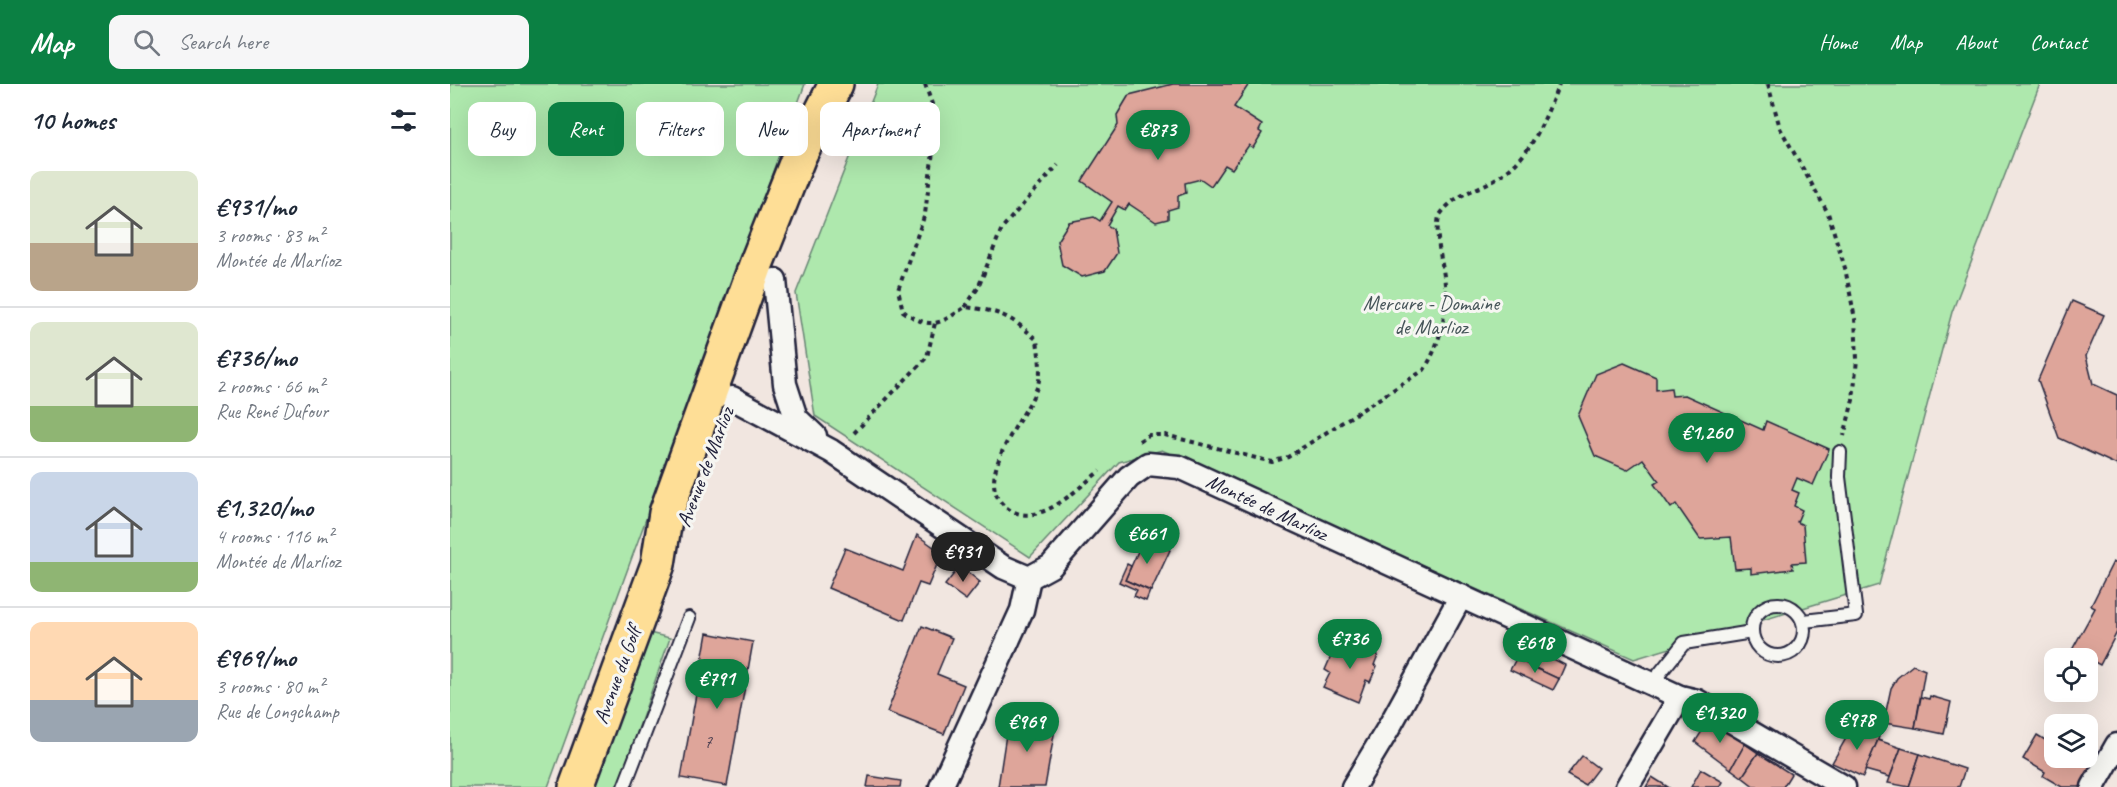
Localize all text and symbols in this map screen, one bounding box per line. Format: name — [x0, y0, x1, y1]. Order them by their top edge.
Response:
search box — [109, 15, 529, 69]
text: Map — [30, 25, 73, 60]
icon: search — [130, 26, 163, 59]
text: Search here — [178, 28, 268, 56]
text: Home — [1819, 29, 1857, 55]
text: Map — [1890, 29, 1922, 55]
text: About — [1955, 29, 1997, 55]
text: Contact — [2030, 29, 2087, 55]
chip: Buy — [468, 102, 536, 156]
chip: Rent — [548, 102, 624, 156]
chip: Filters — [636, 102, 724, 156]
chip: New — [736, 102, 808, 156]
chip: Apartment — [820, 102, 940, 156]
text: 10 homes — [30, 104, 115, 137]
icon: filters — [387, 104, 420, 137]
pin: €873 — [1122, 110, 1194, 161]
text: €873 — [1140, 117, 1176, 142]
text: €931/mo — [216, 190, 296, 223]
icon: home — [78, 195, 150, 267]
text: 3 rooms · 83 m² — [216, 223, 324, 248]
text: Montée de Marlioz — [216, 248, 340, 273]
park label: Mercure - Domaine de Marlioz — [1363, 290, 1501, 340]
text: €736/mo — [216, 341, 297, 374]
icon: home — [78, 346, 150, 418]
text: 2 rooms · 66 m² — [216, 374, 324, 399]
text: Rue René Dufour — [216, 399, 328, 424]
street label: Avenue de Marlioz — [670, 402, 740, 531]
pin: €1,260 — [1658, 413, 1756, 464]
text: €1,260 — [1682, 420, 1732, 445]
street label: Montée de Marlioz — [1202, 468, 1334, 547]
text: €1,320/mo — [216, 491, 313, 524]
icon: home — [78, 496, 150, 568]
pin: €661 — [1111, 514, 1183, 565]
text: €661 — [1129, 521, 1165, 546]
text: 4 rooms · 116 m² — [216, 524, 333, 549]
pin: €931 — [927, 532, 999, 583]
text: €931 — [945, 539, 981, 564]
text: Montée de Marlioz — [216, 549, 340, 574]
street label: Avenue du Golf — [587, 619, 648, 727]
pin: €736 — [1314, 619, 1386, 670]
pin: €618 — [1499, 623, 1571, 674]
text: €736 — [1332, 626, 1368, 651]
text: €618 — [1517, 630, 1553, 655]
text: €969/mo — [216, 641, 296, 674]
icon: home — [78, 646, 150, 718]
map controls — [2044, 648, 2098, 768]
button: locate — [2044, 648, 2098, 702]
pin: €791 — [681, 659, 753, 710]
text: €791 — [699, 666, 735, 691]
text: 3 rooms · 80 m² — [216, 674, 324, 699]
pin: €1,320 — [1671, 693, 1769, 744]
text: Rue de Longchamp — [216, 699, 339, 724]
text: €1,320 — [1696, 700, 1744, 725]
pin: €978 — [1821, 700, 1893, 751]
pin: €969 — [991, 702, 1063, 753]
text: €978 — [1839, 707, 1875, 732]
text: €969 — [1009, 709, 1045, 734]
button: layers — [2044, 714, 2098, 768]
house number: 7 — [704, 731, 713, 753]

